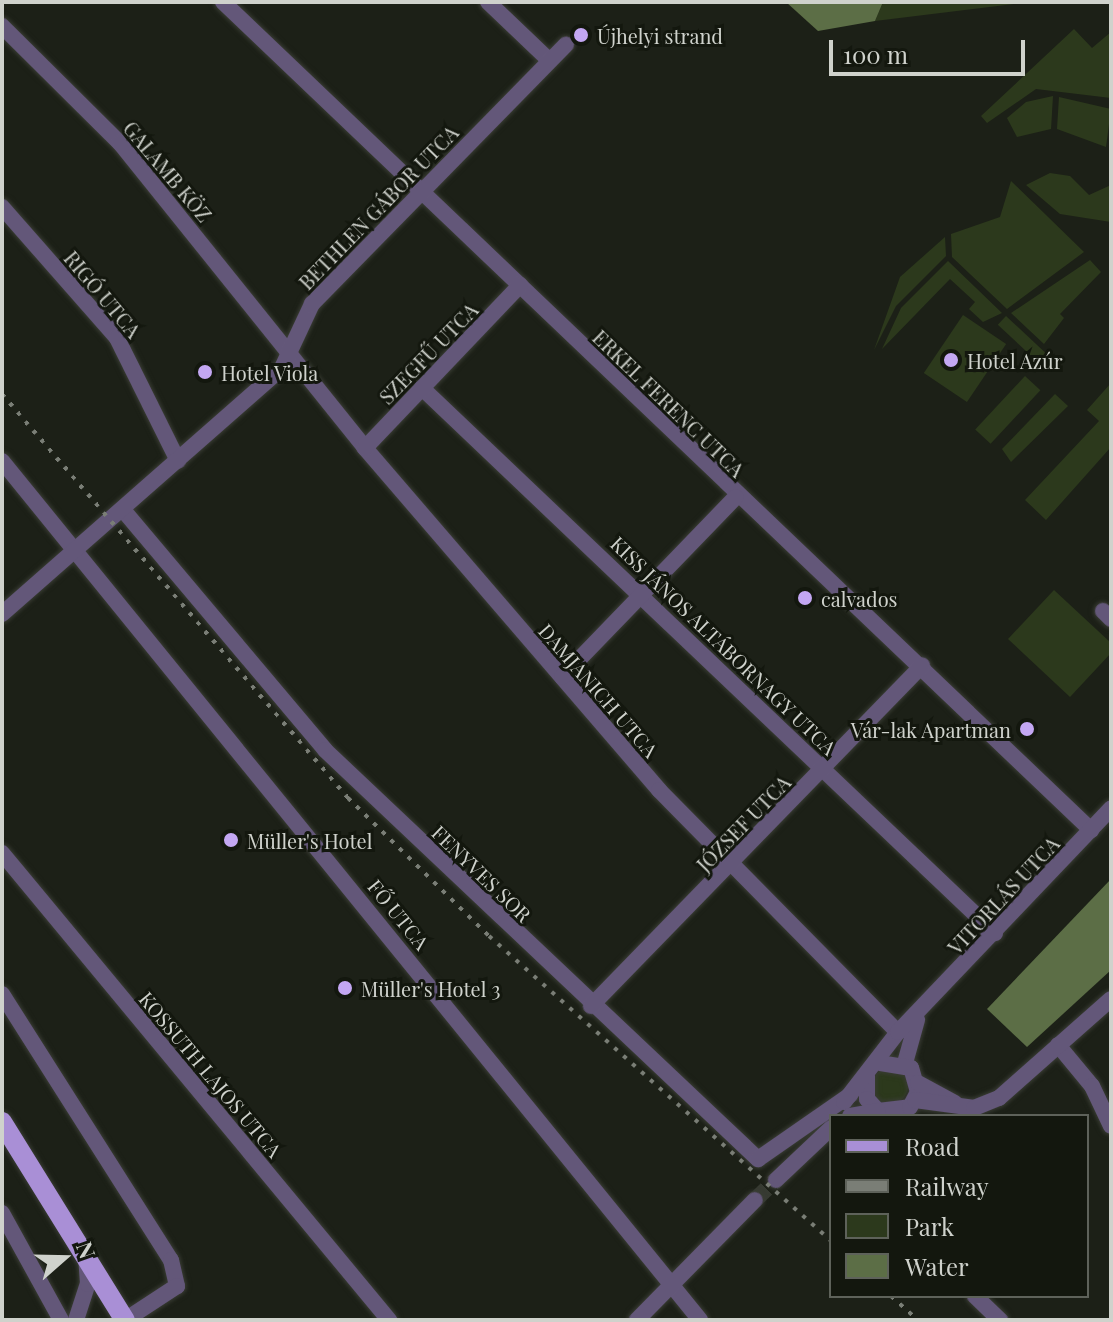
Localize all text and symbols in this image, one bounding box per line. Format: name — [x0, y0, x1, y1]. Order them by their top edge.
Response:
place label: Újhelyi strand — [597, 23, 723, 47]
scale bar — [833, 24, 1029, 74]
marker: Újhelyi strand — [572, 26, 590, 44]
text: 100 m — [843, 38, 908, 70]
street label: GALAMB KÖZ — [119, 116, 217, 226]
street label: BETHLEN GÁBOR UTCA — [293, 120, 463, 294]
street label: RIGÓ UTCA — [60, 246, 146, 342]
street label: SZEGFŰ UTCA — [374, 297, 482, 409]
street label: ERKEL FERENC UTCA — [588, 325, 750, 481]
place label: Hotel Azúr — [967, 348, 1063, 372]
marker: Hotel Azúr — [942, 351, 960, 369]
place label: Hotel Viola — [221, 360, 319, 384]
marker: Hotel Viola — [196, 363, 214, 381]
street label: KISS JÁNOS ALTÁBORNAGY UTCA — [606, 530, 842, 760]
place label: calvados — [821, 586, 898, 610]
marker: calvados — [796, 589, 814, 607]
street label: DAMJANICH UTCA — [534, 618, 664, 762]
place label: Vár-lak Apartman — [850, 717, 1011, 741]
marker: Vár-lak Apartman — [1018, 720, 1036, 738]
street label: JÓZSEF UTCA — [691, 770, 795, 876]
street label: FENYVES SOR — [427, 820, 537, 926]
place label: Müller's Hotel — [247, 828, 372, 852]
marker: Müller's Hotel — [222, 831, 240, 849]
street label: VITORLÁS UTCA — [942, 831, 1064, 959]
street label: FŐ UTCA — [363, 874, 435, 954]
place label: Müller's Hotel 3 — [361, 976, 500, 1000]
marker: Müller's Hotel 3 — [336, 979, 354, 997]
street label: KOSSUTH LAJOS UTCA — [135, 986, 287, 1162]
legend — [829, 1114, 1089, 1298]
text: Road — [905, 1130, 960, 1162]
text: Railway — [905, 1170, 989, 1202]
text: Park — [905, 1210, 954, 1242]
north arrow — [24, 1218, 104, 1298]
text: N — [70, 1237, 103, 1262]
text: Water — [905, 1250, 969, 1282]

